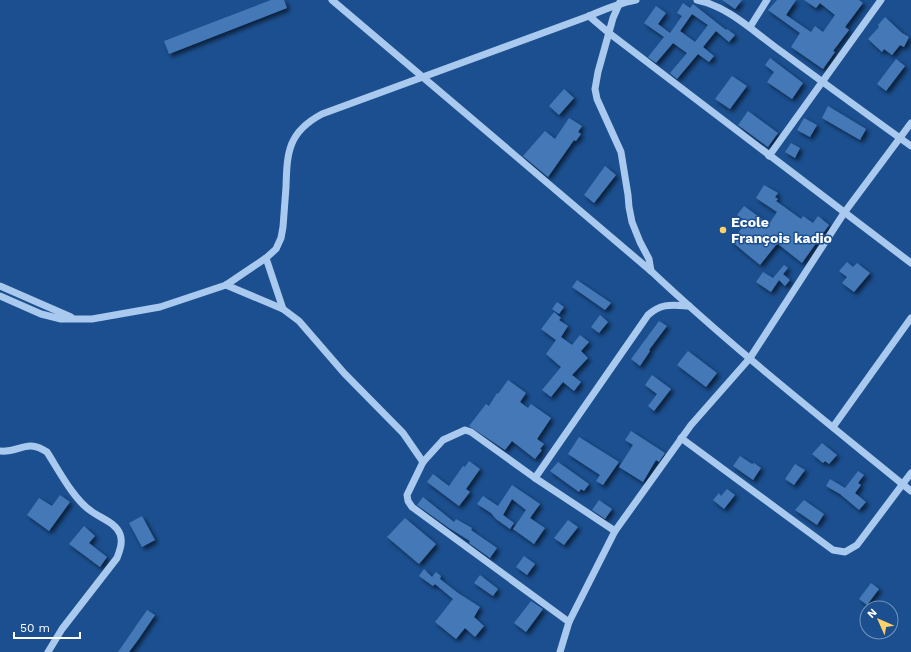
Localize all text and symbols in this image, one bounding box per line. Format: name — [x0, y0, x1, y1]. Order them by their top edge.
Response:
place label: Ecole François kadio — [731, 214, 832, 246]
marker: Ecole François kadio — [718, 225, 728, 235]
north arrow — [859, 600, 899, 640]
text: N — [865, 606, 880, 621]
scale bar — [14, 614, 80, 640]
text: 50 m — [20, 621, 50, 635]

